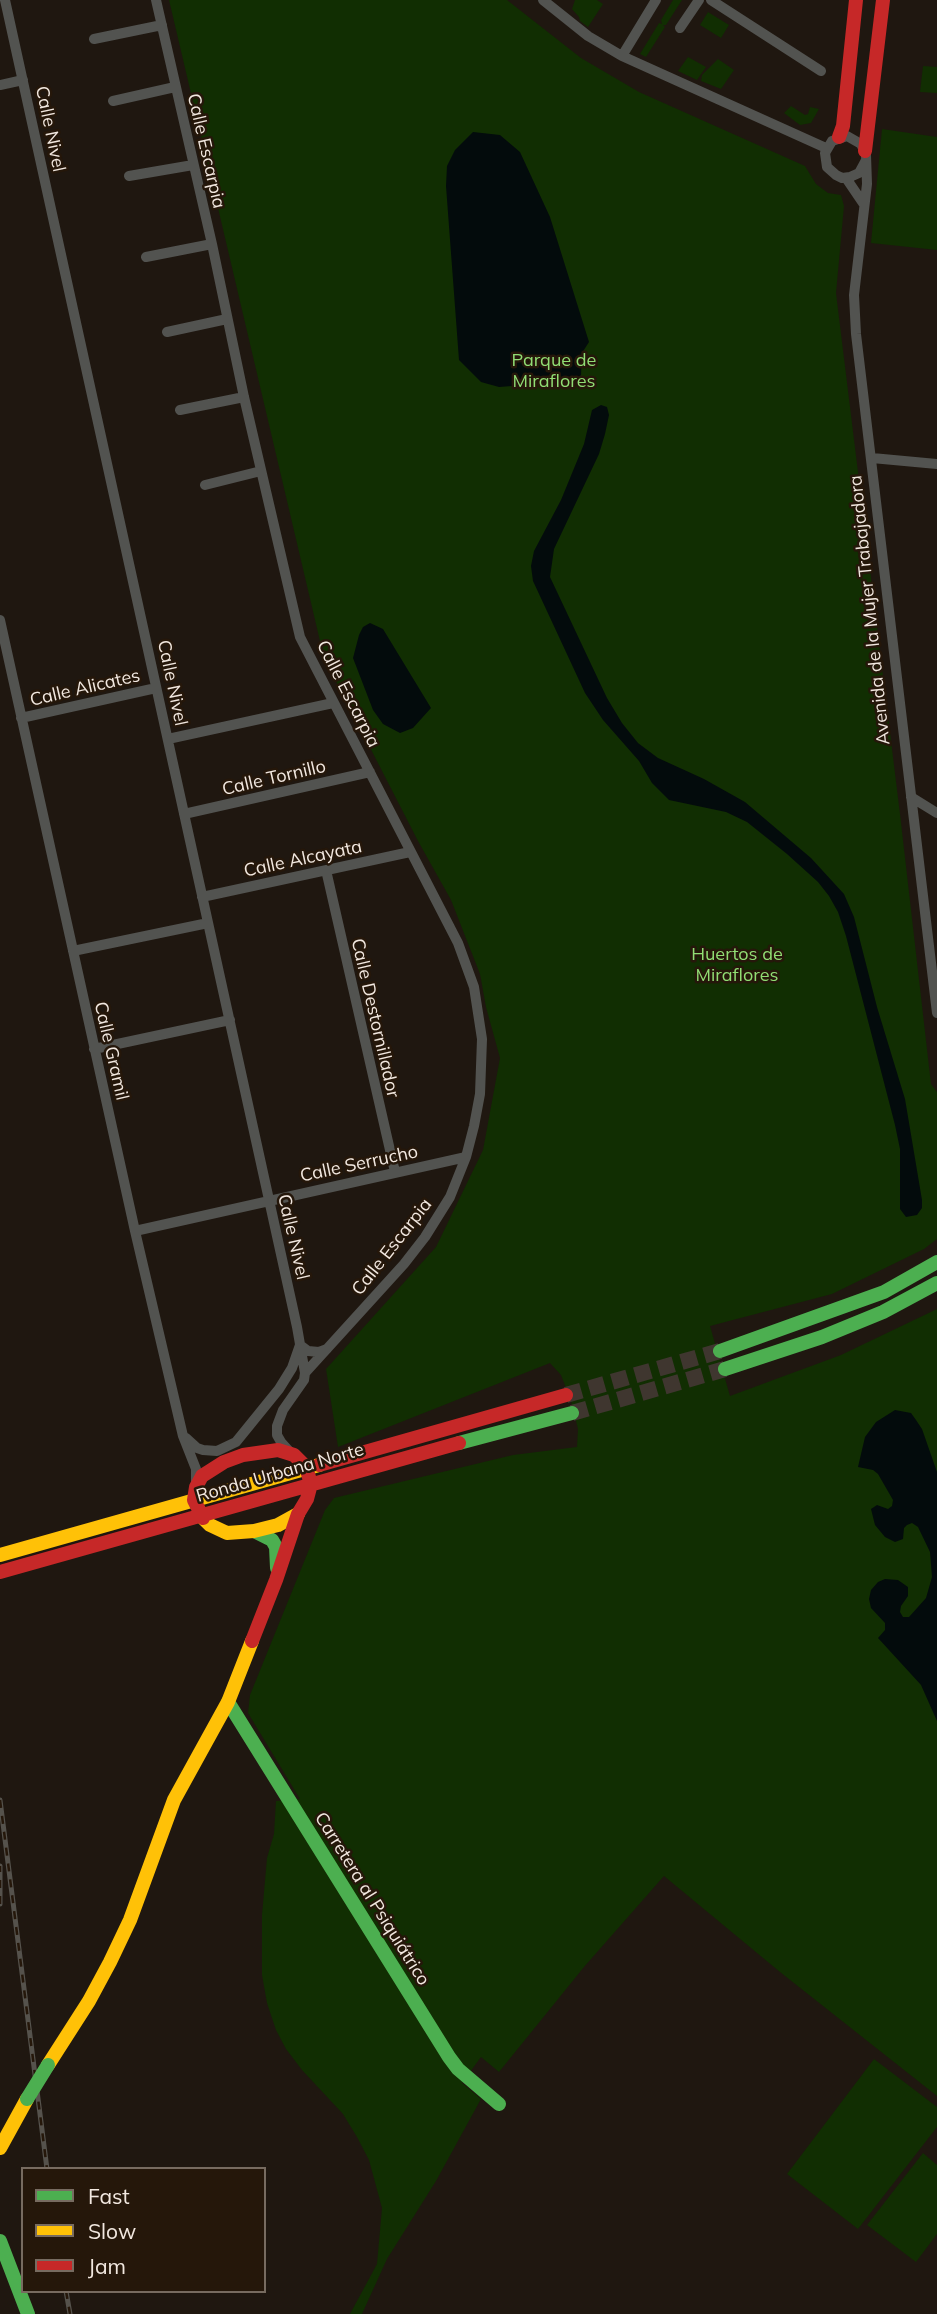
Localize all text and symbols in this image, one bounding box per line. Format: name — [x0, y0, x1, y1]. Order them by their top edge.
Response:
street label: Calle Nivel — [30, 84, 70, 174]
street label: Calle Escarpia — [182, 91, 230, 211]
park label: Parque de Miraflores — [512, 350, 596, 392]
street label: Avenida de la Mujer Trabajadora — [845, 474, 895, 746]
street label: Calle Escarpia — [312, 637, 384, 751]
street label: Calle Nivel — [152, 638, 192, 728]
street label: Calle Alicates — [28, 665, 142, 711]
street label: Calle Tornillo — [220, 756, 328, 800]
street label: Calle Alcayata — [242, 836, 364, 882]
street label: Calle Destornillador — [346, 936, 404, 1100]
park label: Huertos de Miraflores — [691, 944, 783, 986]
street label: Calle Gramil — [89, 1000, 133, 1102]
street label: Calle Serrucho — [298, 1141, 420, 1187]
street label: Calle Nivel — [273, 1192, 313, 1282]
street label: Calle Escarpia — [347, 1194, 437, 1300]
street label: Ronda Urbana Norte — [194, 1439, 366, 1507]
street label: Carretera al Psiquiátrico — [310, 1808, 434, 1990]
legend — [21, 2167, 266, 2293]
text: Fast — [88, 2183, 130, 2209]
text: Slow — [88, 2218, 136, 2244]
text: Jam — [88, 2253, 126, 2279]

